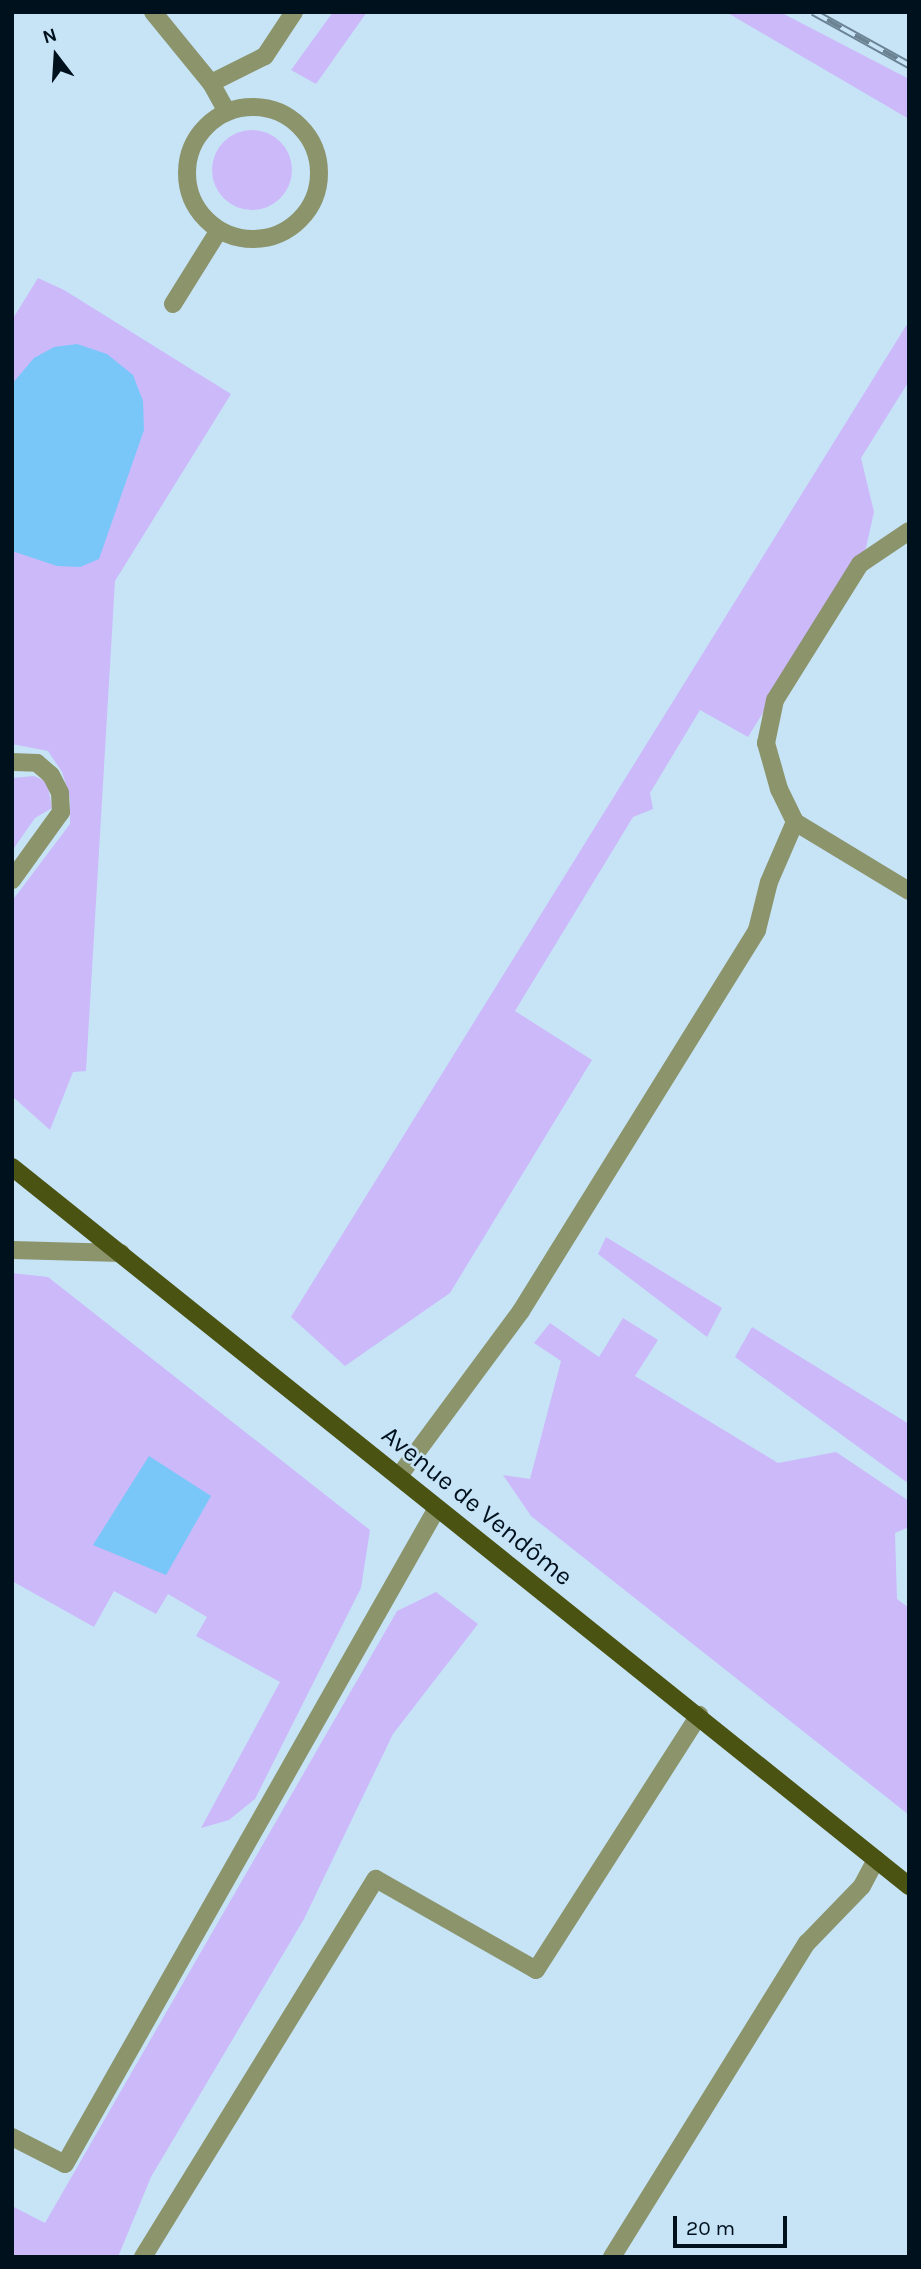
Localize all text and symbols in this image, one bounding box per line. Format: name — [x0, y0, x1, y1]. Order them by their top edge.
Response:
north arrow — [21, 21, 91, 91]
text: N — [40, 23, 60, 48]
street label: Avenue de Vendôme — [375, 1419, 579, 1593]
scale bar — [676, 2202, 790, 2246]
text: 20 m — [686, 2216, 735, 2240]

